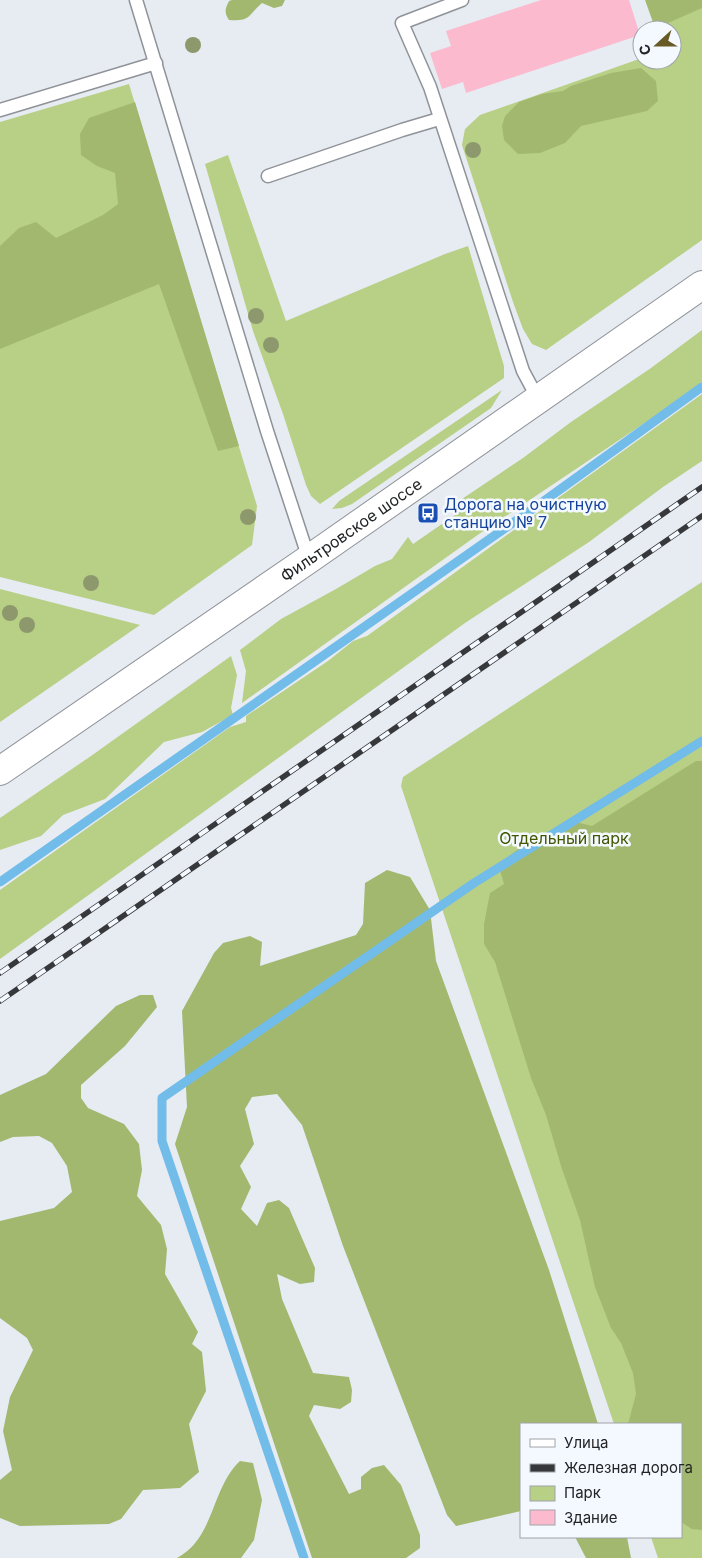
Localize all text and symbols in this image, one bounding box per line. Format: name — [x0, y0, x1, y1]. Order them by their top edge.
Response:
north arrow — [632, 20, 682, 70]
text: С — [635, 42, 654, 58]
street label: Фильтровское шоссе — [276, 473, 426, 586]
place label: Дорога на очистную станцию № 7 — [444, 494, 607, 532]
bus stop icon: Дорога на очистную станцию № 7 — [416, 501, 440, 525]
park label: Отдельный парк — [499, 828, 629, 848]
legend — [520, 1423, 682, 1538]
text: Улица — [564, 1433, 608, 1452]
text: Железная дорога — [564, 1458, 693, 1477]
text: Парк — [564, 1483, 601, 1502]
text: Здание — [564, 1508, 618, 1527]

